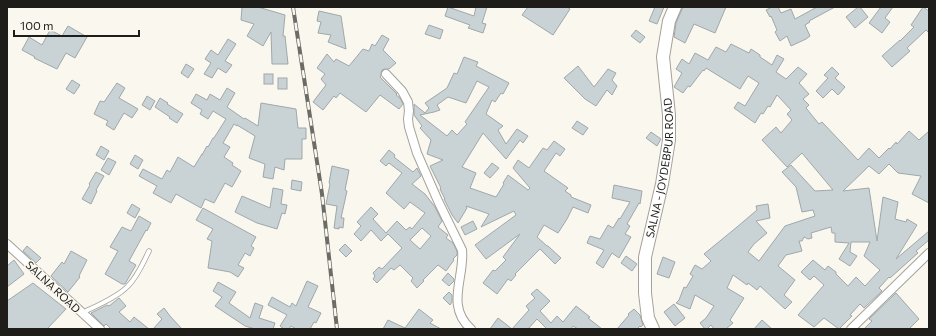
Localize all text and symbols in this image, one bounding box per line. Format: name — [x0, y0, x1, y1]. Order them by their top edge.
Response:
scale bar — [14, 12, 139, 38]
text: 100 m — [20, 18, 54, 32]
street label: SALNA - JOYDEBPUR ROAD — [643, 97, 675, 239]
street label: SALNA ROAD — [23, 258, 83, 315]

